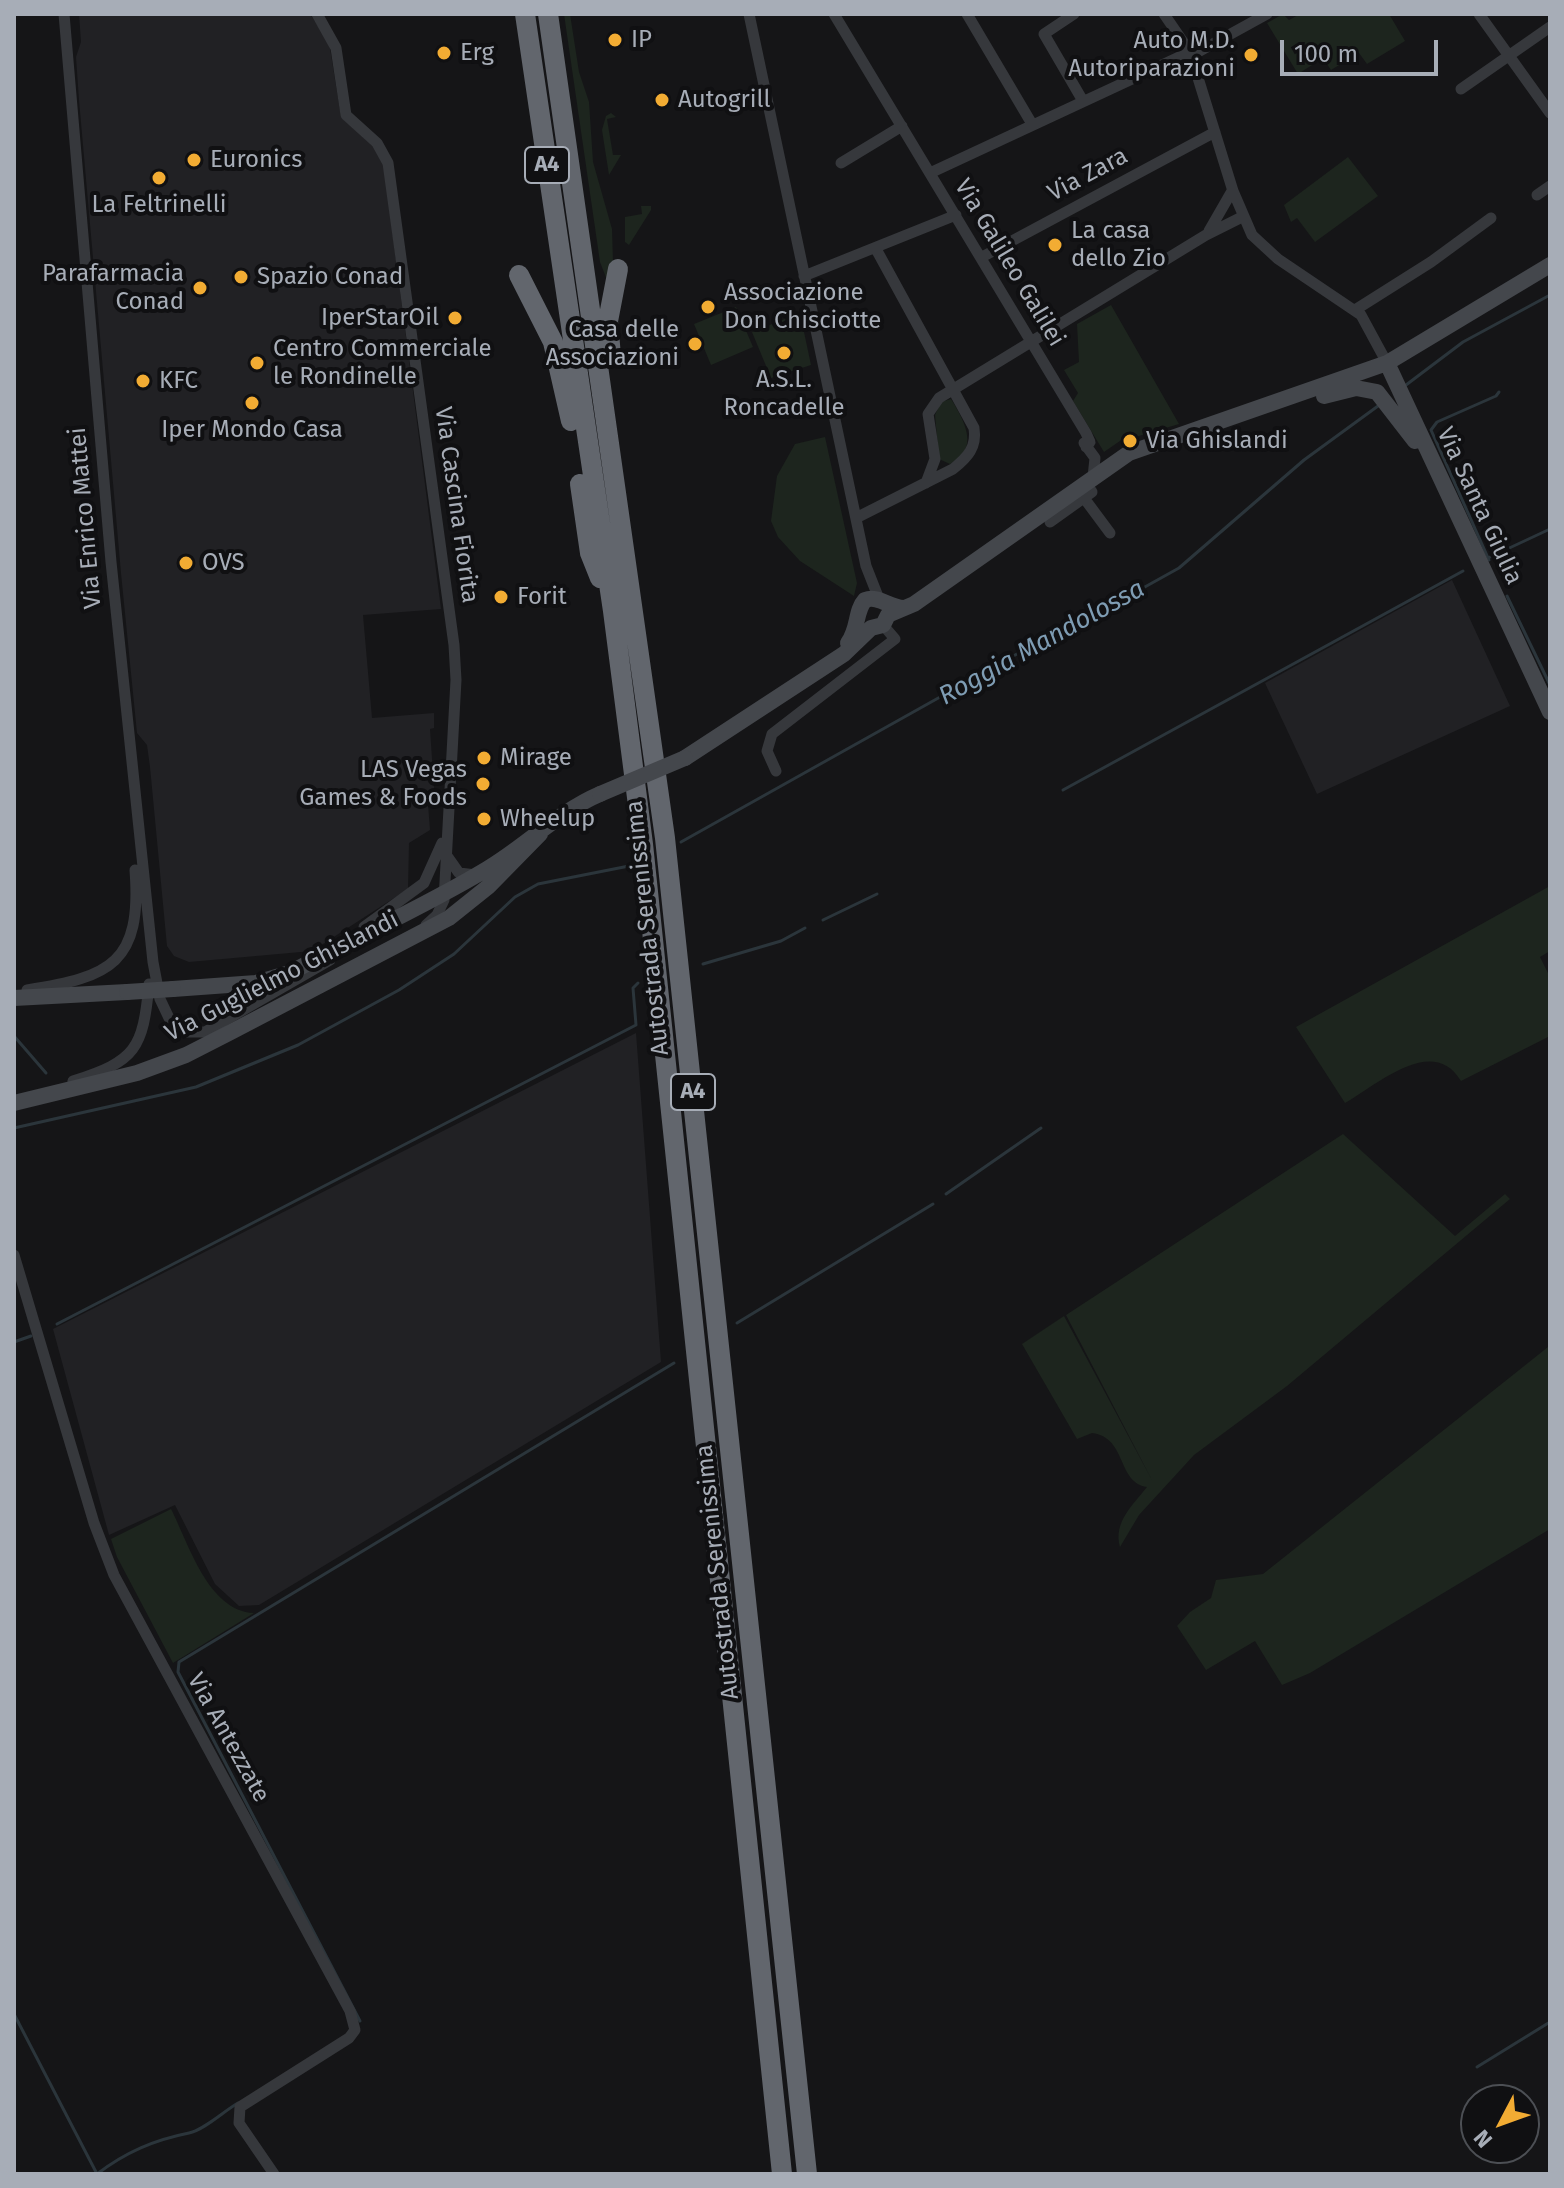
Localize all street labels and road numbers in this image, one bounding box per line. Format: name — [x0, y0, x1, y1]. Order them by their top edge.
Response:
street label: Via Zara — [1043, 142, 1133, 208]
road number: A4 — [525, 147, 569, 183]
street label: Via Galileo Galilei — [948, 174, 1070, 352]
street label: Via Cascina Fiorita — [428, 405, 484, 605]
street label: Via Santa Giulia — [1430, 423, 1528, 589]
street label: Via Enrico Mattei — [64, 426, 108, 610]
street label: Autostrada Serenissima — [620, 799, 676, 1057]
street label: Via Guglielmo Ghislandi — [160, 906, 404, 1048]
road number: A4 — [671, 1074, 715, 1110]
street label: Autostrada Serenissima — [690, 1443, 746, 1701]
street label: Via Antezzate — [181, 1668, 275, 1808]

